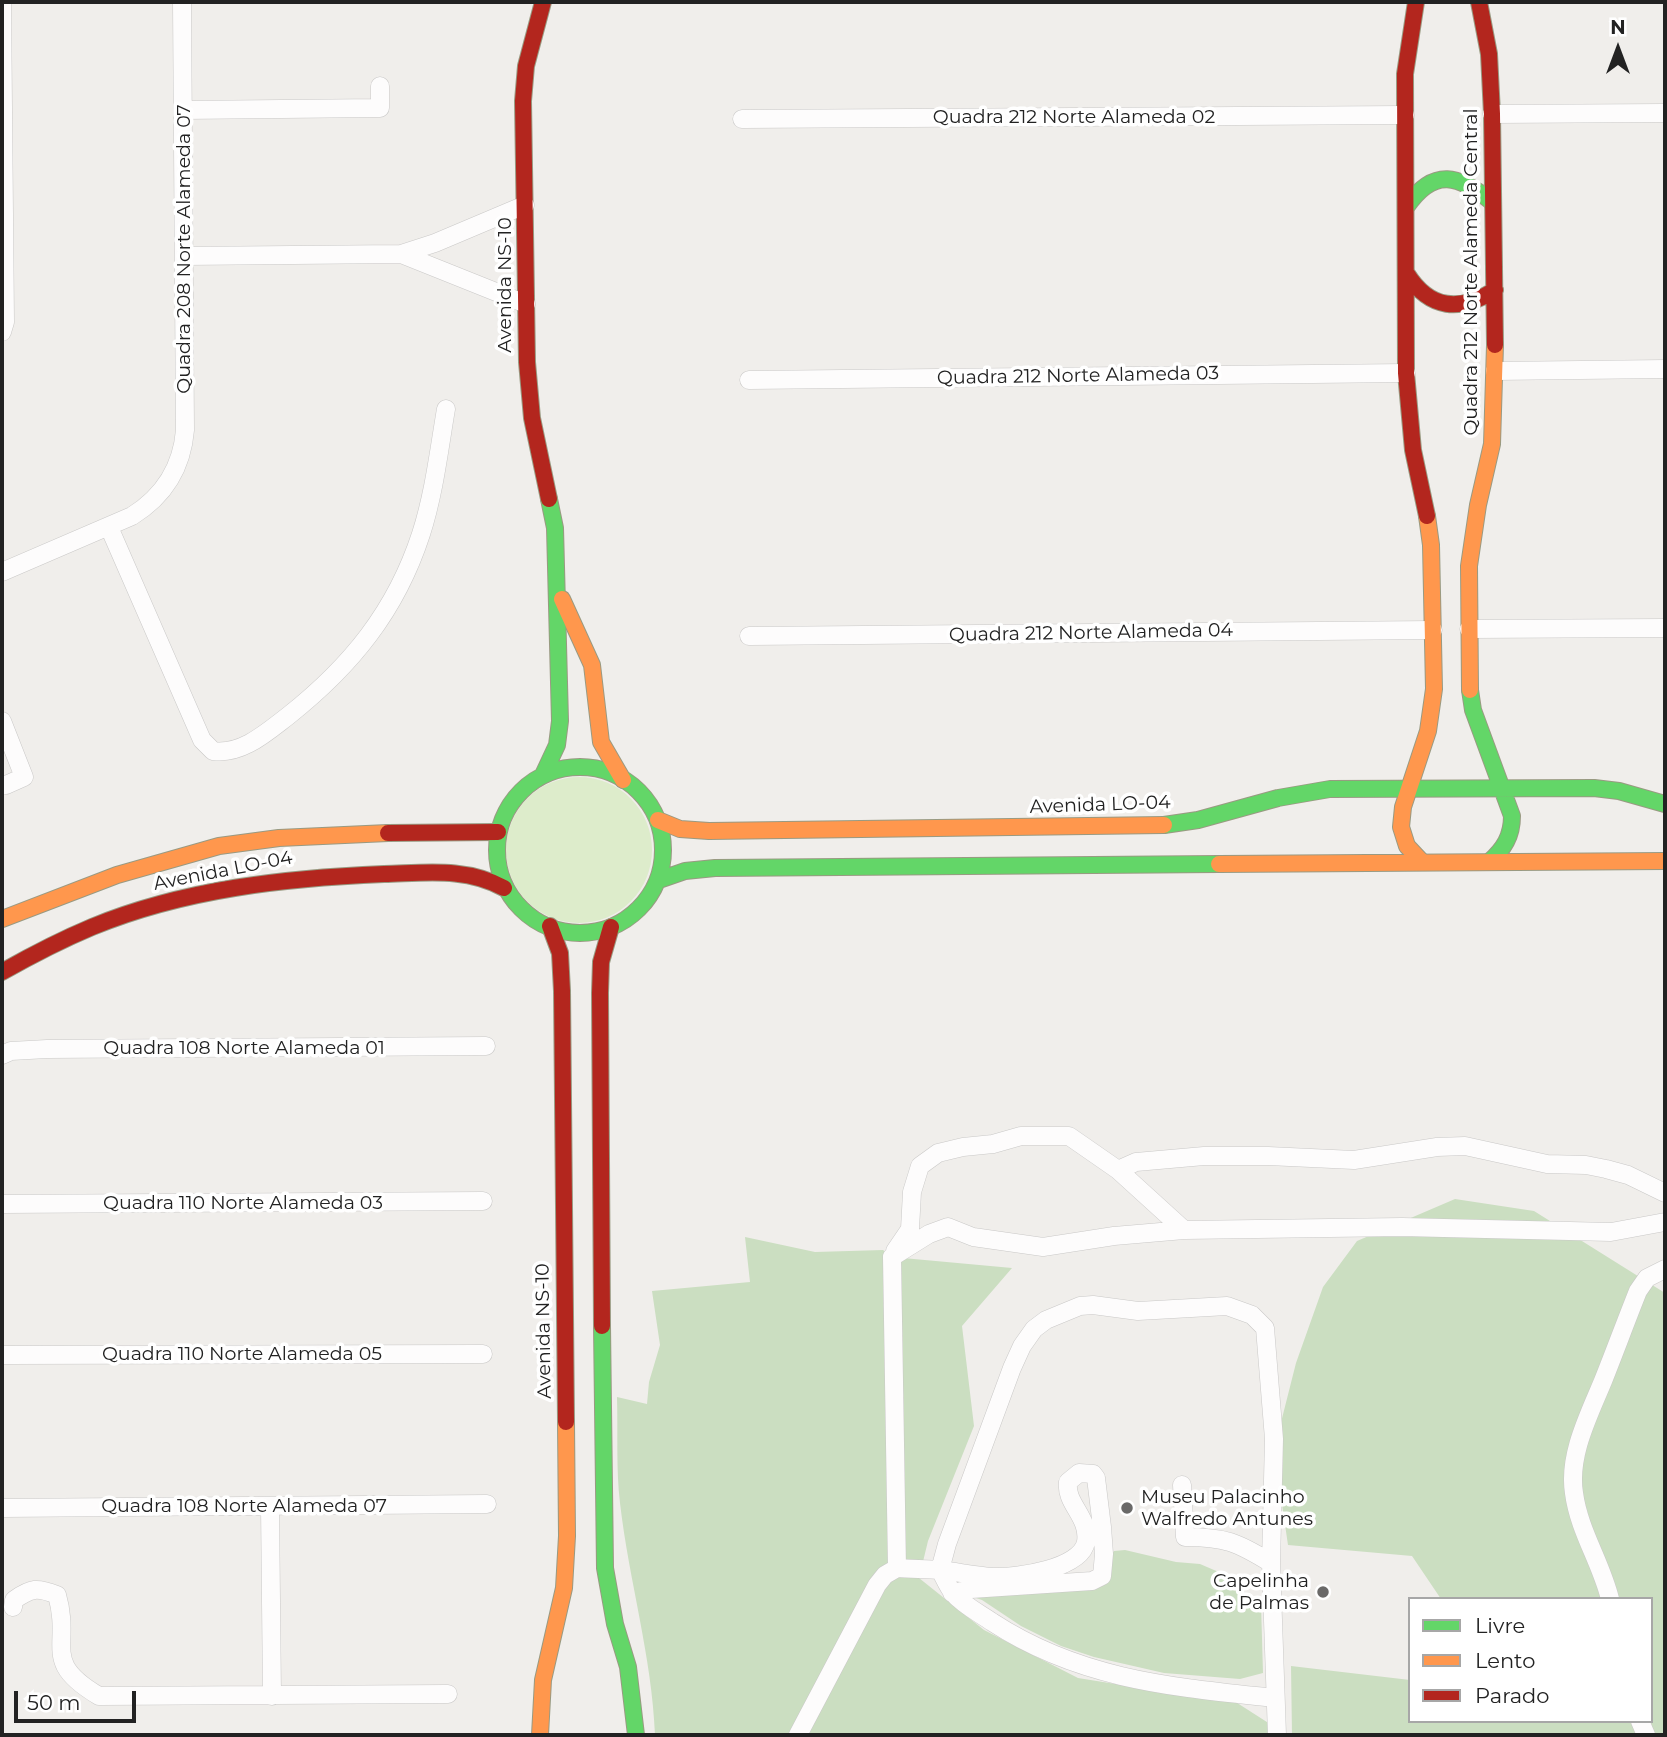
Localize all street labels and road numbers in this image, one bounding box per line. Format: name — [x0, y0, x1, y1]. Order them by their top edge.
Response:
street label: Quadra 208 Norte Alameda 07 — [173, 104, 195, 394]
street label: Quadra 212 Norte Alameda 02 — [933, 106, 1215, 128]
street label: Quadra 212 Norte Alameda Central — [1460, 108, 1482, 436]
street label: Avenida NS-10 — [494, 217, 516, 353]
street label: Quadra 212 Norte Alameda 03 — [937, 362, 1219, 390]
street label: Quadra 212 Norte Alameda 04 — [949, 619, 1233, 647]
street label: Avenida LO-04 — [1029, 791, 1171, 819]
street label: Avenida LO-04 — [152, 846, 294, 896]
street label: Quadra 108 Norte Alameda 01 — [103, 1037, 385, 1059]
street label: Quadra 110 Norte Alameda 03 — [103, 1192, 383, 1214]
street label: Avenida NS-10 — [531, 1263, 557, 1399]
street label: Quadra 110 Norte Alameda 05 — [102, 1343, 382, 1365]
street label: Quadra 108 Norte Alameda 07 — [101, 1495, 387, 1517]

